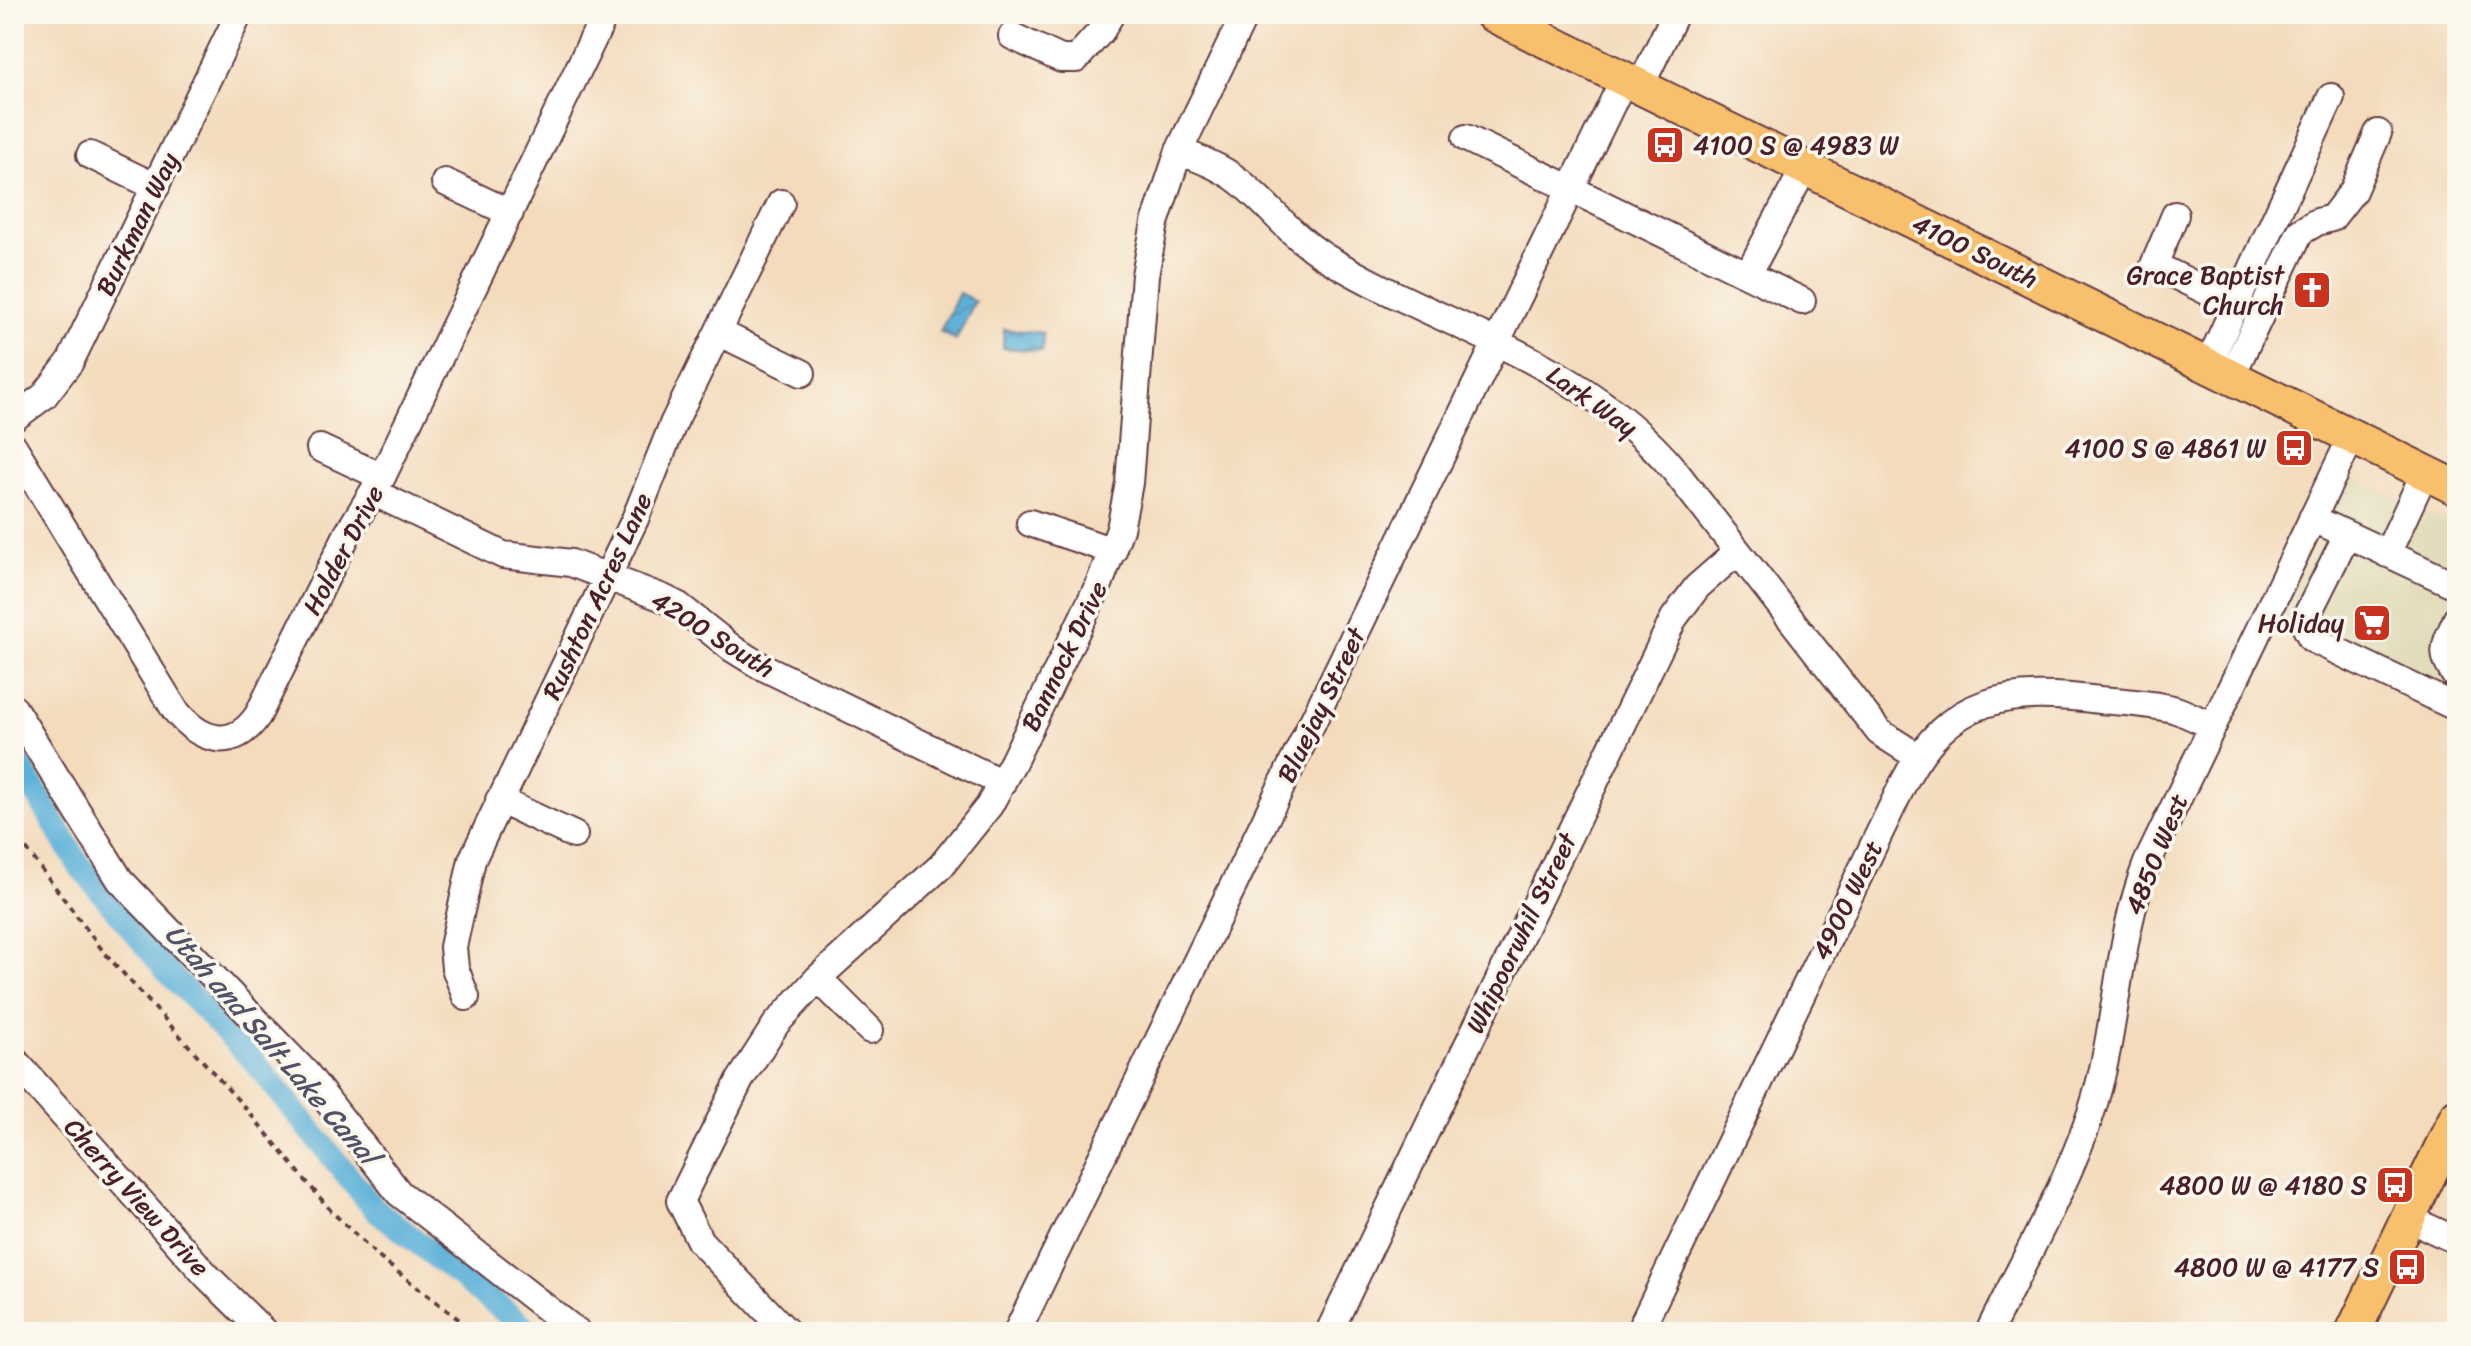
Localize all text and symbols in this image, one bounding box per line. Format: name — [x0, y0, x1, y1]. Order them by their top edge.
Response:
place label: 4100 S @ 4983 W — [1693, 122, 1900, 168]
bus stop icon: 4100 S @ 4983 W — [1644, 124, 1686, 166]
street label: Burkman Way — [82, 144, 192, 304]
street label: 4100 South — [1904, 201, 2046, 301]
place label: Grace Baptist Church — [2127, 252, 2286, 328]
church icon: Grace Baptist Church — [2291, 269, 2333, 311]
street label: Lark Way — [1537, 353, 1648, 450]
place label: 4100 S @ 4861 W — [2064, 425, 2267, 471]
bus stop icon: 4100 S @ 4861 W — [2273, 427, 2315, 469]
street label: Holder Drive — [289, 476, 397, 624]
street label: Rushton Acres Lane — [529, 485, 665, 707]
street label: Bannock Drive — [1008, 573, 1120, 739]
street label: 4200 South — [642, 578, 784, 690]
place label: Holiday — [2258, 600, 2345, 646]
supermarket icon: Holiday — [2351, 602, 2393, 644]
street label: Bluejay Street — [1263, 618, 1379, 791]
street label: 4850 West — [2111, 786, 2201, 922]
street label: Whipoorwhil Street — [1452, 823, 1590, 1041]
street label: 4900 West — [1798, 832, 1896, 968]
water label: Utah and Salt Lake Canal — [152, 912, 395, 1181]
street label: Cherry View Drive — [52, 1107, 222, 1287]
place label: 4800 W @ 4180 S — [2159, 1162, 2367, 1208]
bus stop icon: 4800 W @ 4180 S — [2374, 1164, 2416, 1206]
place label: 4800 W @ 4177 S — [2174, 1244, 2379, 1290]
bus stop icon: 4800 W @ 4177 S — [2386, 1246, 2428, 1288]

